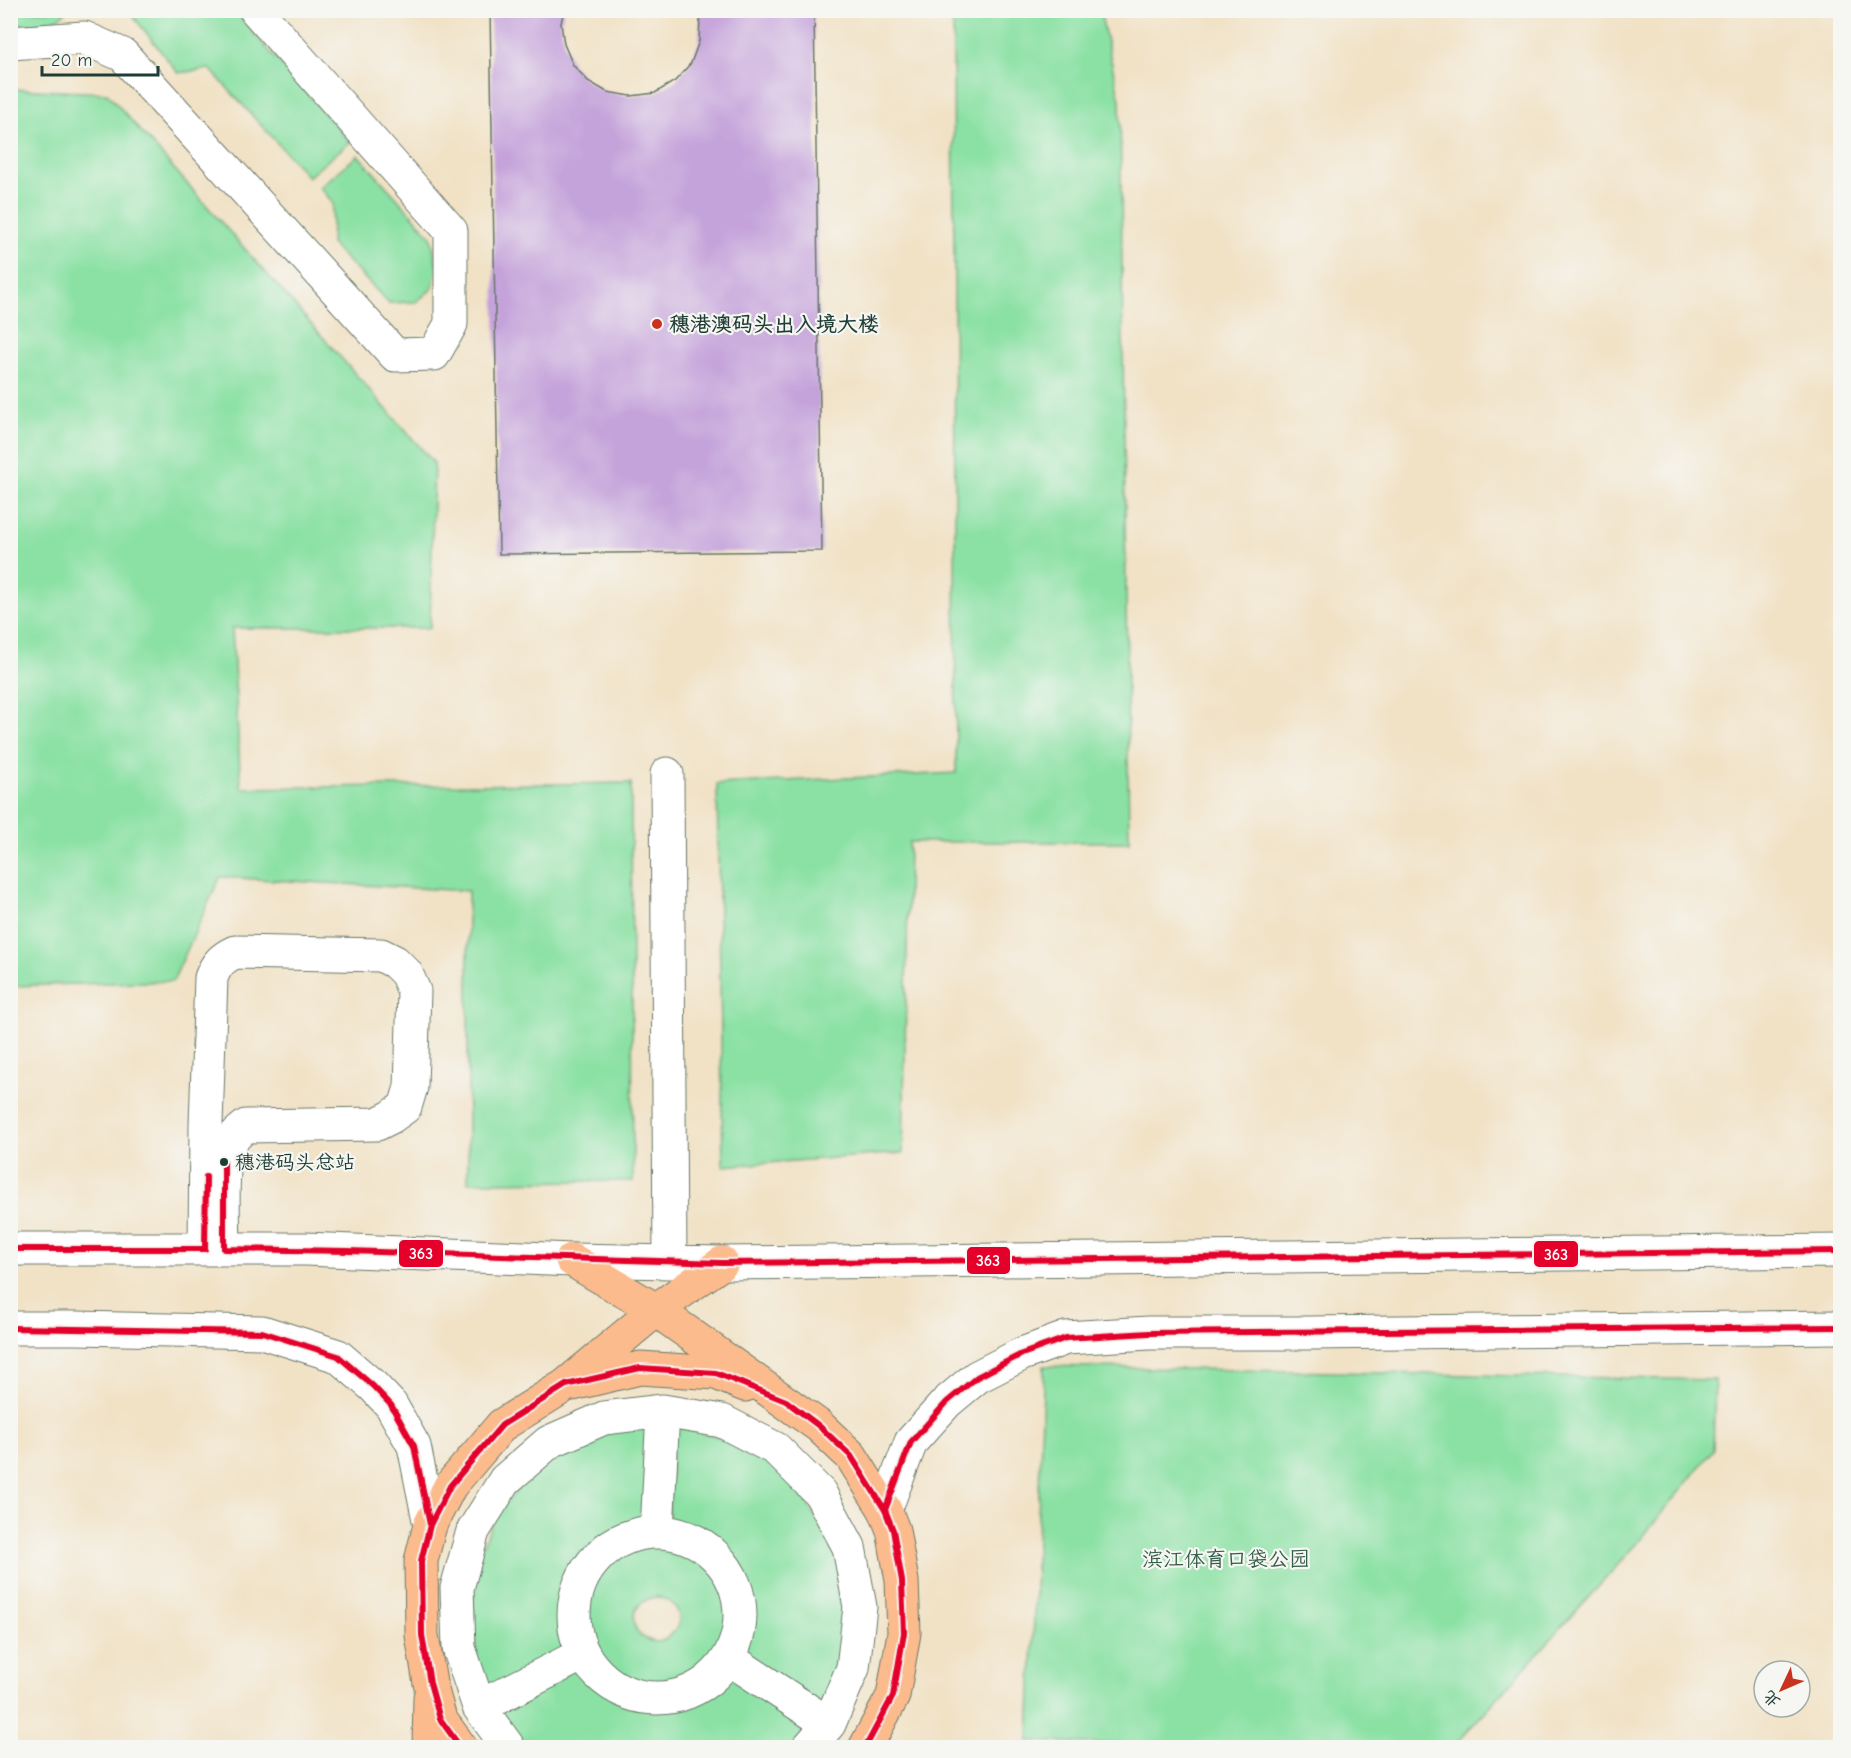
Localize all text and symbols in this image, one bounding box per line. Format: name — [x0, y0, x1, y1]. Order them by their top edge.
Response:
scale bar — [42, 39, 158, 77]
text: 20 m — [51, 50, 92, 71]
place label: 穗港澳码头出入境大楼 — [669, 312, 879, 336]
marker: 穗港澳码头出入境大楼 — [650, 317, 664, 331]
place label: 穗港码头总站 — [235, 1151, 355, 1174]
marker: 穗港码头总站 — [218, 1156, 230, 1168]
line badge: 363 — [398, 1239, 444, 1268]
line badge: 363 — [1533, 1240, 1579, 1268]
text: 363 — [409, 1245, 433, 1263]
line badge: 363 — [966, 1246, 1011, 1275]
text: 363 — [1544, 1246, 1568, 1264]
text: 363 — [976, 1252, 1000, 1270]
park label: 滨江体育口袋公园 — [1142, 1547, 1310, 1571]
north arrow — [1752, 1659, 1812, 1719]
text: 北 — [1760, 1687, 1784, 1711]

